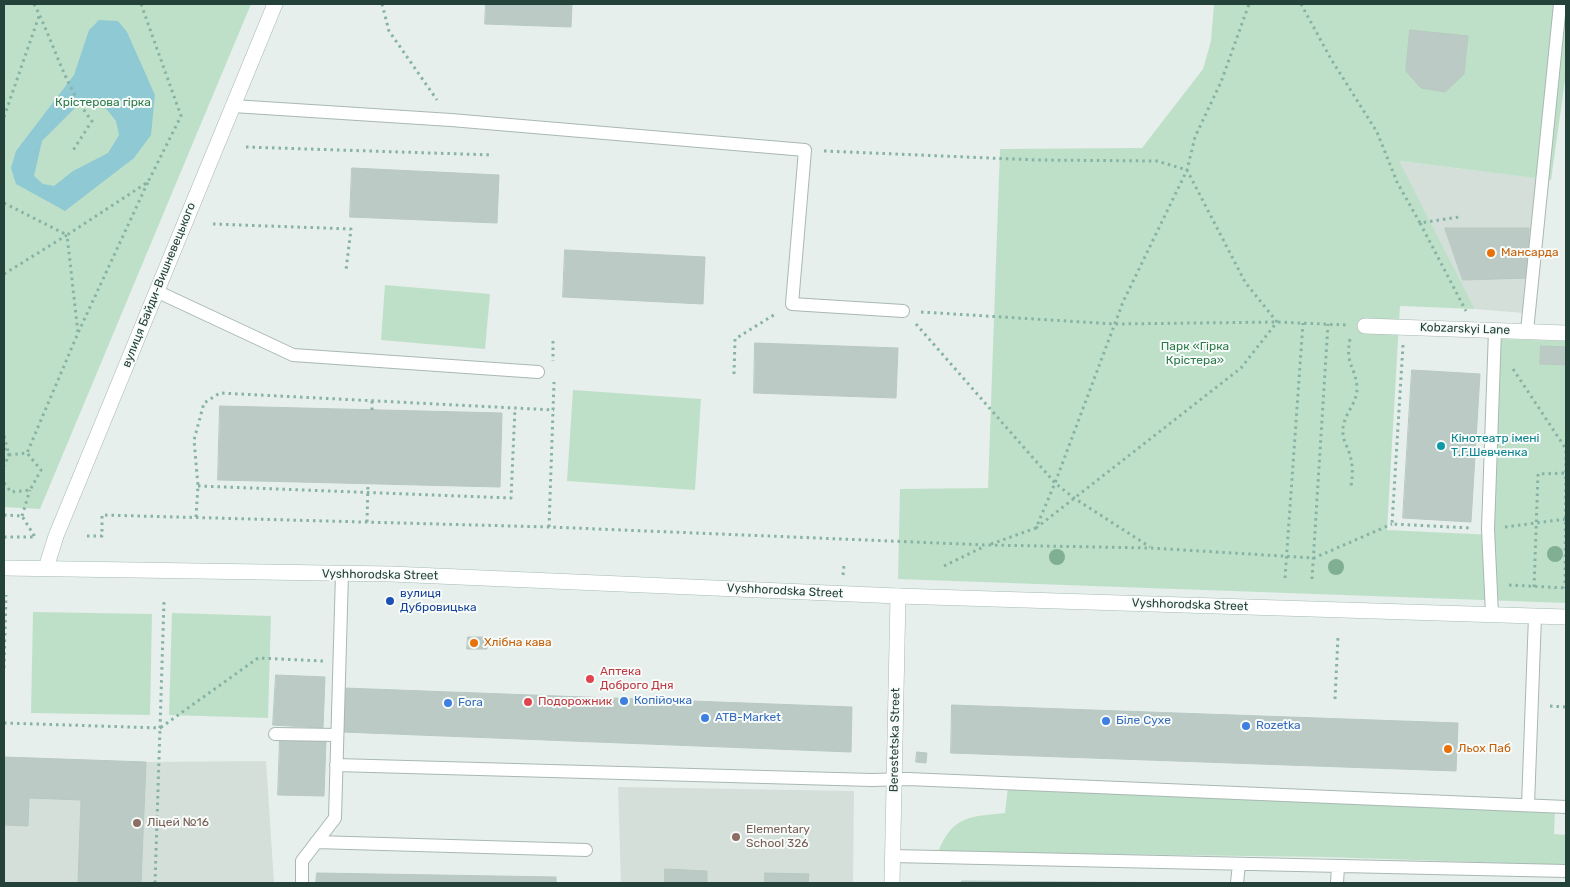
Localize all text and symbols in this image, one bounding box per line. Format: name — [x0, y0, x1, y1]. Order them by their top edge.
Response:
park label: Крістерова гірка — [55, 96, 151, 110]
street label: вулиця Байди-Вишневецького — [119, 200, 199, 370]
place label: Мансарда — [1501, 246, 1559, 260]
marker: Мансарда — [1485, 247, 1497, 259]
street label: Kobzarskyi Lane — [1420, 320, 1510, 338]
park label: Парк «Гірка Крістера» — [1161, 340, 1229, 368]
place label: Кінотеатр імені Т.Г.Шевченка — [1451, 432, 1540, 460]
marker: Кінотеатр імені Т.Г.Шевченка — [1435, 440, 1447, 452]
street label: Vyshhorodska Street — [322, 567, 438, 583]
street label: Vyshhorodska Street — [726, 581, 844, 601]
place label: вулиця Дубровицька — [400, 587, 477, 615]
marker: вулиця Дубровицька — [384, 595, 396, 607]
street label: Vyshhorodska Street — [1131, 596, 1249, 614]
place label: Хлібна кава — [484, 636, 552, 650]
marker: Хлібна кава — [468, 637, 480, 649]
place label: Аптека Доброго Дня — [600, 665, 674, 693]
marker: Аптека Доброго Дня — [584, 673, 596, 685]
street label: Berestetska Street — [887, 688, 903, 792]
place label: Копійочка — [634, 694, 692, 708]
place label: Подорожник — [538, 695, 612, 709]
marker: Копійочка — [618, 695, 630, 707]
place label: Fora — [458, 696, 483, 710]
marker: Подорожник — [522, 696, 534, 708]
marker: Fora — [442, 697, 454, 709]
place label: ATB-Market — [715, 711, 781, 725]
marker: ATB-Market — [699, 712, 711, 724]
place label: Біле Сухе — [1116, 714, 1171, 728]
marker: Біле Сухе — [1100, 715, 1112, 727]
place label: Rozetka — [1256, 719, 1301, 733]
marker: Rozetka — [1240, 720, 1252, 732]
place label: Льох Паб — [1458, 742, 1511, 756]
marker: Льох Паб — [1442, 743, 1454, 755]
place label: Ліцей №16 — [147, 816, 209, 830]
marker: Ліцей №16 — [131, 817, 143, 829]
place label: Elementary School 326 — [746, 823, 810, 851]
marker: Elementary School 326 — [730, 831, 742, 843]

